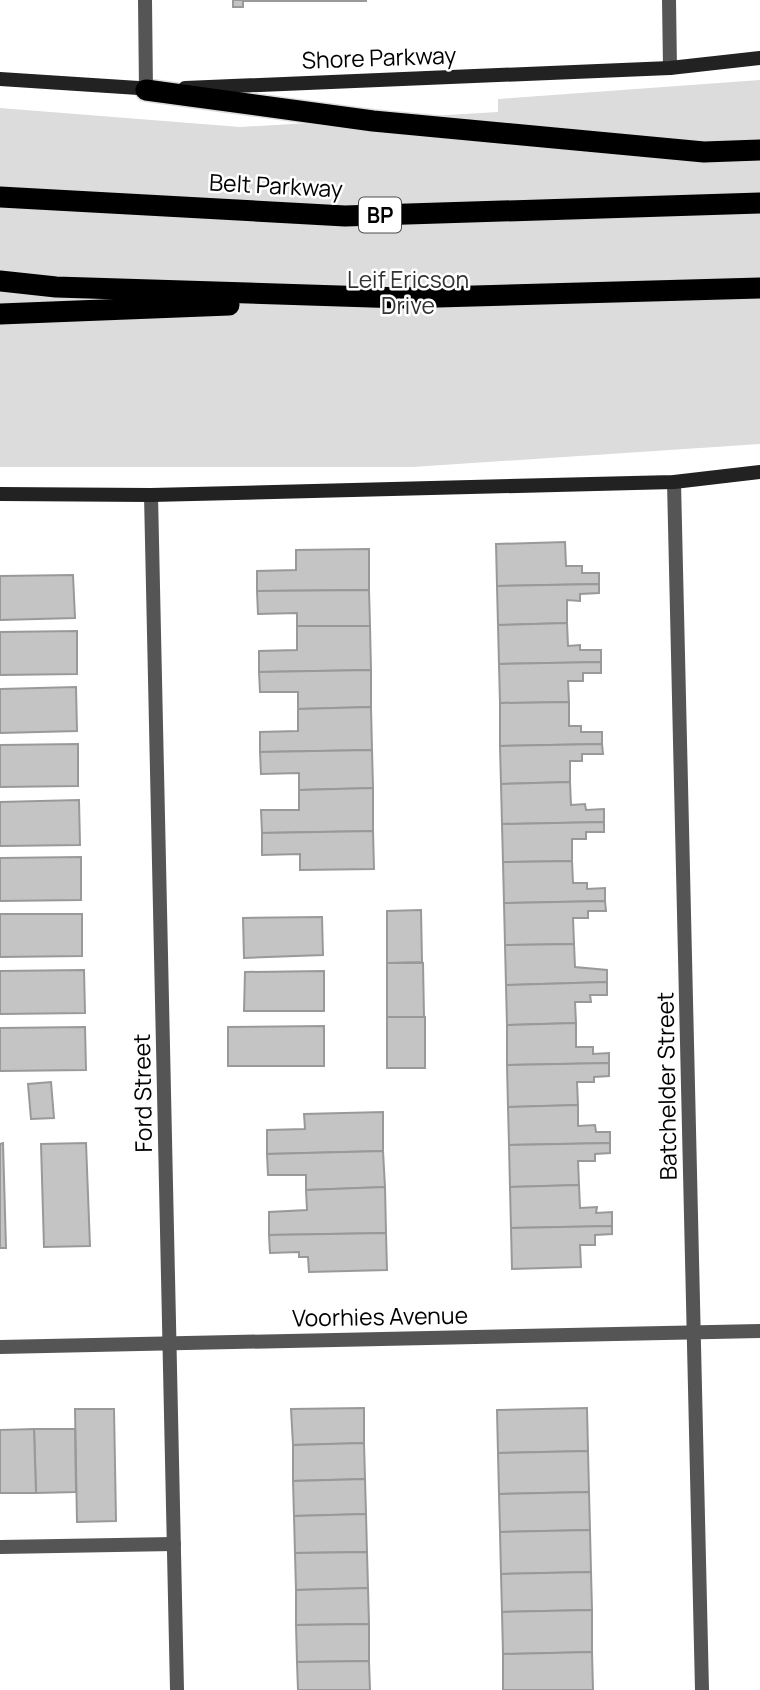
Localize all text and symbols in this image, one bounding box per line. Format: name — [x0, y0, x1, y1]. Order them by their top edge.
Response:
street label: Shore Parkway — [301, 38, 457, 76]
street label: Belt Parkway — [208, 166, 344, 204]
road number: BP — [359, 198, 401, 232]
park label: Leif Ericson Drive — [347, 263, 469, 321]
street label: Batchelder Street — [648, 992, 684, 1180]
street label: Ford Street — [125, 1033, 159, 1153]
street label: Voorhies Avenue — [292, 1298, 468, 1334]

